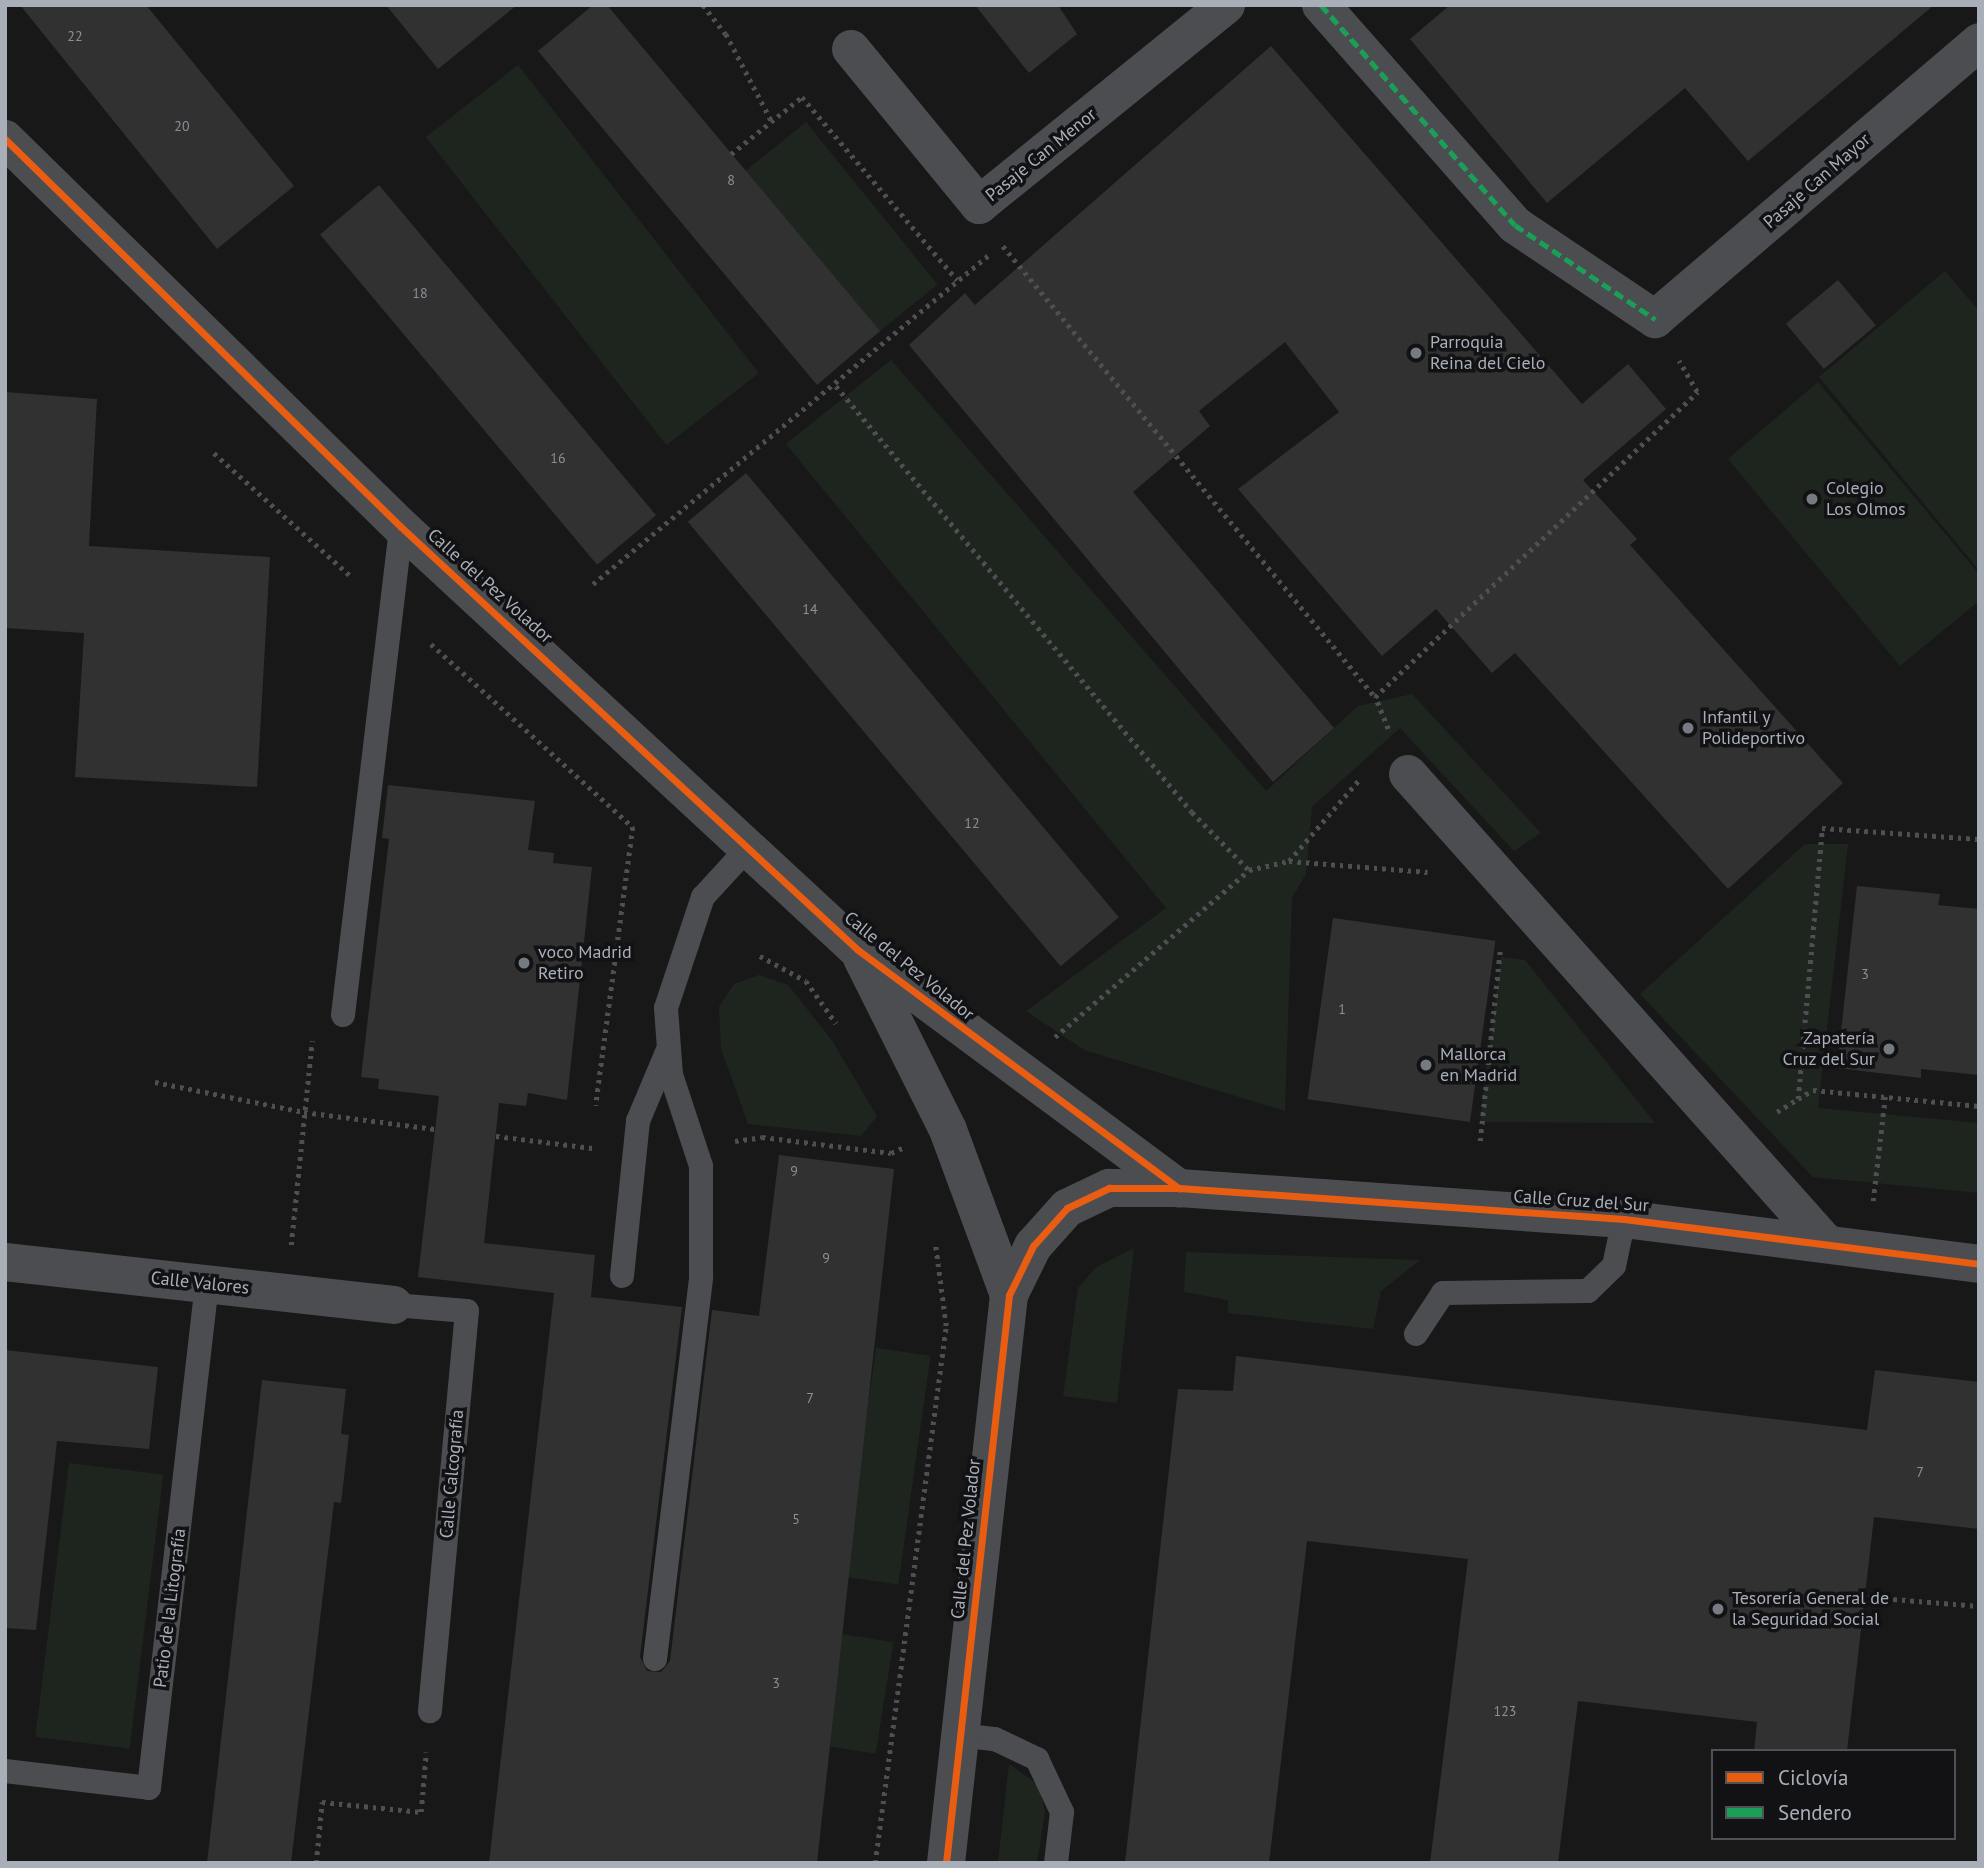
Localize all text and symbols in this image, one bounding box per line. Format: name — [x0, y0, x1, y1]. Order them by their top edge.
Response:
house number: 22 — [67, 28, 83, 44]
street label: Pasaje Can Menor — [981, 104, 1101, 206]
house number: 20 — [174, 118, 190, 134]
street label: Pasaje Can Mayor — [1759, 129, 1875, 233]
house number: 8 — [727, 172, 735, 188]
house number: 18 — [412, 285, 428, 301]
place label: Parroquia Reina del Cielo — [1430, 332, 1545, 374]
marker: Parroquia Reina del Cielo — [1408, 345, 1424, 361]
house number: 16 — [550, 450, 566, 466]
place label: Colegio Los Olmos — [1826, 478, 1906, 520]
marker: Colegio Los Olmos — [1804, 491, 1820, 507]
street label: Calle del Pez Volador — [423, 524, 557, 648]
house number: 14 — [802, 601, 818, 617]
place label: Infantil y Polideportivo — [1702, 707, 1805, 750]
marker: Infantil y Polideportivo — [1680, 720, 1696, 736]
house number: 12 — [964, 815, 980, 831]
street label: Calle del Pez Volador — [839, 907, 979, 1025]
place label: voco Madrid Retiro — [538, 942, 632, 984]
marker: voco Madrid Retiro — [516, 955, 532, 971]
house number: 3 — [1861, 966, 1869, 982]
house number: 1 — [1338, 1001, 1346, 1017]
place label: Zapatería Cruz del Sur — [1782, 1028, 1875, 1070]
marker: Zapatería Cruz del Sur — [1881, 1041, 1897, 1057]
place label: Mallorca en Madrid — [1440, 1044, 1517, 1086]
marker: Mallorca en Madrid — [1418, 1057, 1434, 1073]
house number: 9 — [790, 1163, 798, 1179]
street label: Calle Cruz del Sur — [1512, 1185, 1650, 1217]
house number: 9 — [822, 1250, 830, 1266]
street label: Calle Valores — [149, 1267, 251, 1299]
house number: 7 — [806, 1390, 814, 1406]
street label: Calle Calcografía — [436, 1409, 468, 1539]
street label: Calle del Pez Volador — [947, 1457, 985, 1621]
house number: 7 — [1916, 1464, 1924, 1480]
house number: 5 — [792, 1511, 800, 1527]
street label: Patio de la Litografía — [150, 1527, 190, 1689]
place label: Tesorería General de la Seguridad Social — [1732, 1588, 1889, 1630]
marker: Tesorería General de la Seguridad Social — [1710, 1601, 1726, 1617]
house number: 3 — [772, 1675, 780, 1691]
house number: 123 — [1494, 1703, 1516, 1719]
legend — [1711, 1749, 1956, 1840]
text: Ciclovía — [1778, 1764, 1848, 1791]
text: Sendero — [1778, 1799, 1852, 1826]

